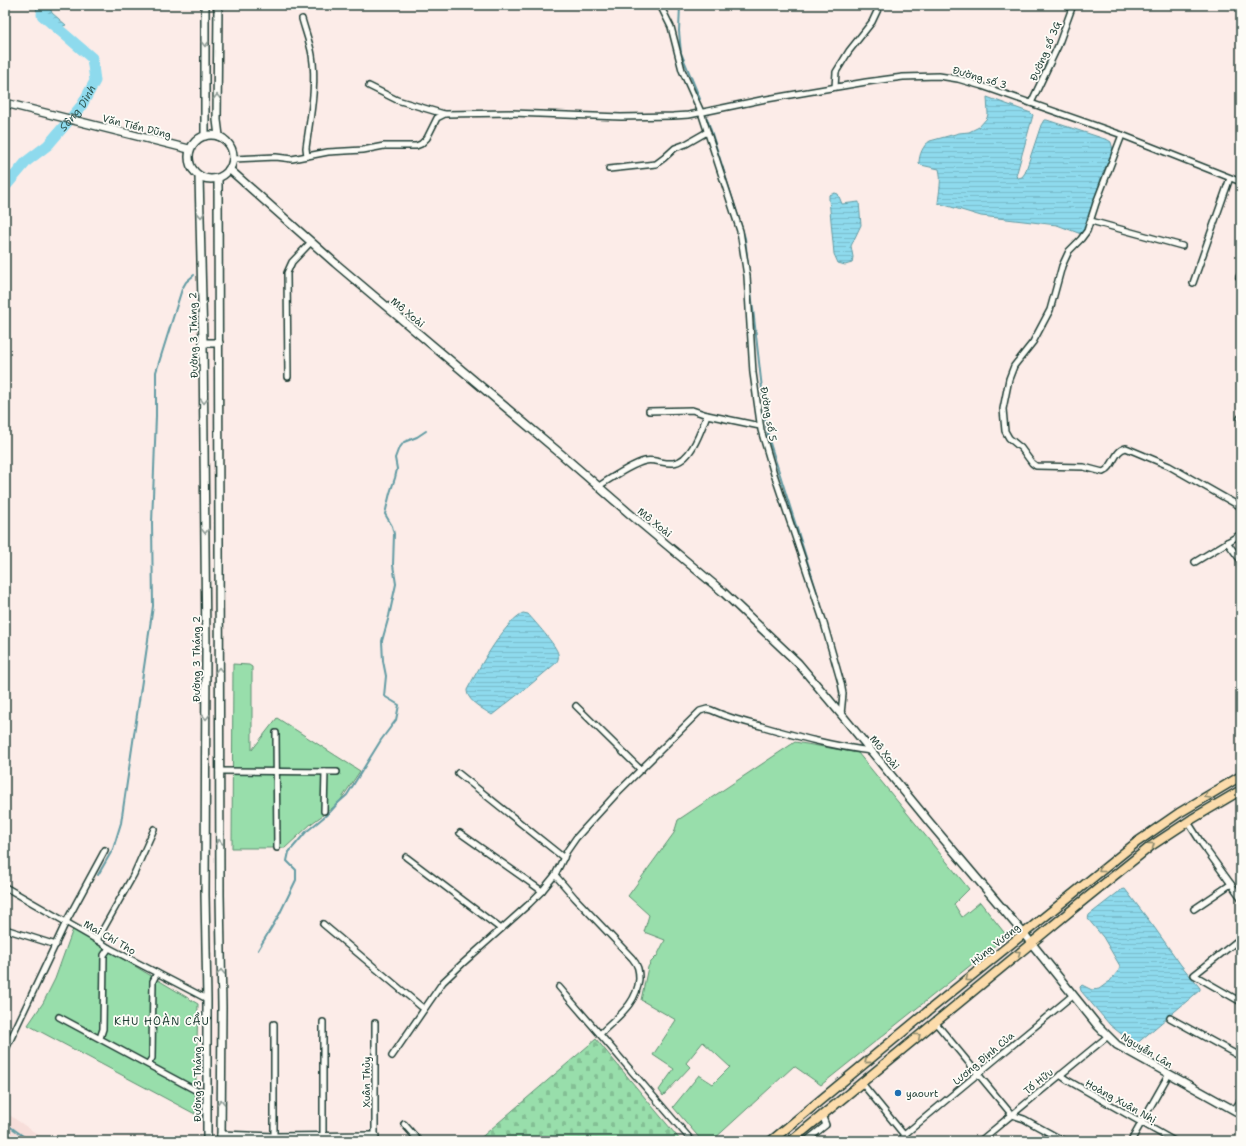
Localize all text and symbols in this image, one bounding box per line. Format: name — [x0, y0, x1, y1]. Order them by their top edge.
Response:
street label: Đường số 3G — [1027, 19, 1064, 83]
one-way arrow — [201, 41, 209, 47]
street label: Đường số 3 — [951, 64, 1009, 91]
water label: Sông Dinh — [56, 82, 100, 135]
one-way arrow — [213, 94, 221, 100]
street label: Văn Tiến Dũng — [101, 112, 173, 141]
one-way arrow — [197, 212, 205, 218]
street label: Đường 3 Tháng 2 — [186, 292, 201, 378]
street label: Mô Xoài — [388, 294, 427, 330]
street label: Đường số 5 — [757, 386, 780, 442]
one-way arrow — [200, 398, 208, 404]
street label: Mô Xoài — [635, 505, 675, 540]
one-way arrow — [201, 528, 209, 534]
street label: Đường 3 Tháng 2 — [190, 616, 203, 702]
one-way arrow — [215, 667, 223, 673]
one-way arrow — [202, 714, 210, 720]
street label: Mô Xoài — [867, 733, 902, 772]
one-way arrow — [1204, 791, 1211, 798]
one-way arrow — [215, 839, 224, 845]
one-way arrow — [1148, 843, 1155, 850]
one-way arrow — [1099, 866, 1106, 873]
street label: Mai Chí Thọ — [81, 917, 138, 958]
street label: Hùng Vương — [968, 921, 1023, 968]
one-way arrow — [1014, 951, 1021, 958]
one-way arrow — [217, 969, 225, 975]
one-way arrow — [966, 975, 973, 982]
district label: KHU HOÀN CẦU — [114, 1012, 210, 1029]
street label: Lương Định Của — [950, 1028, 1017, 1088]
street label: Nguyễn Lân — [1119, 1030, 1175, 1071]
one-way arrow — [914, 1034, 921, 1041]
street label: Đường 3 Tháng 2 — [191, 1036, 204, 1122]
street label: Xuân Thủy — [360, 1056, 373, 1107]
one-way arrow — [865, 1057, 872, 1064]
street label: Tố Hữu — [1021, 1065, 1056, 1097]
street label: Hoàng Xuân Nhị — [1083, 1077, 1159, 1126]
place label: yaourt — [906, 1087, 938, 1100]
marker: yaourt — [893, 1088, 903, 1098]
one-way arrow — [217, 1099, 225, 1105]

